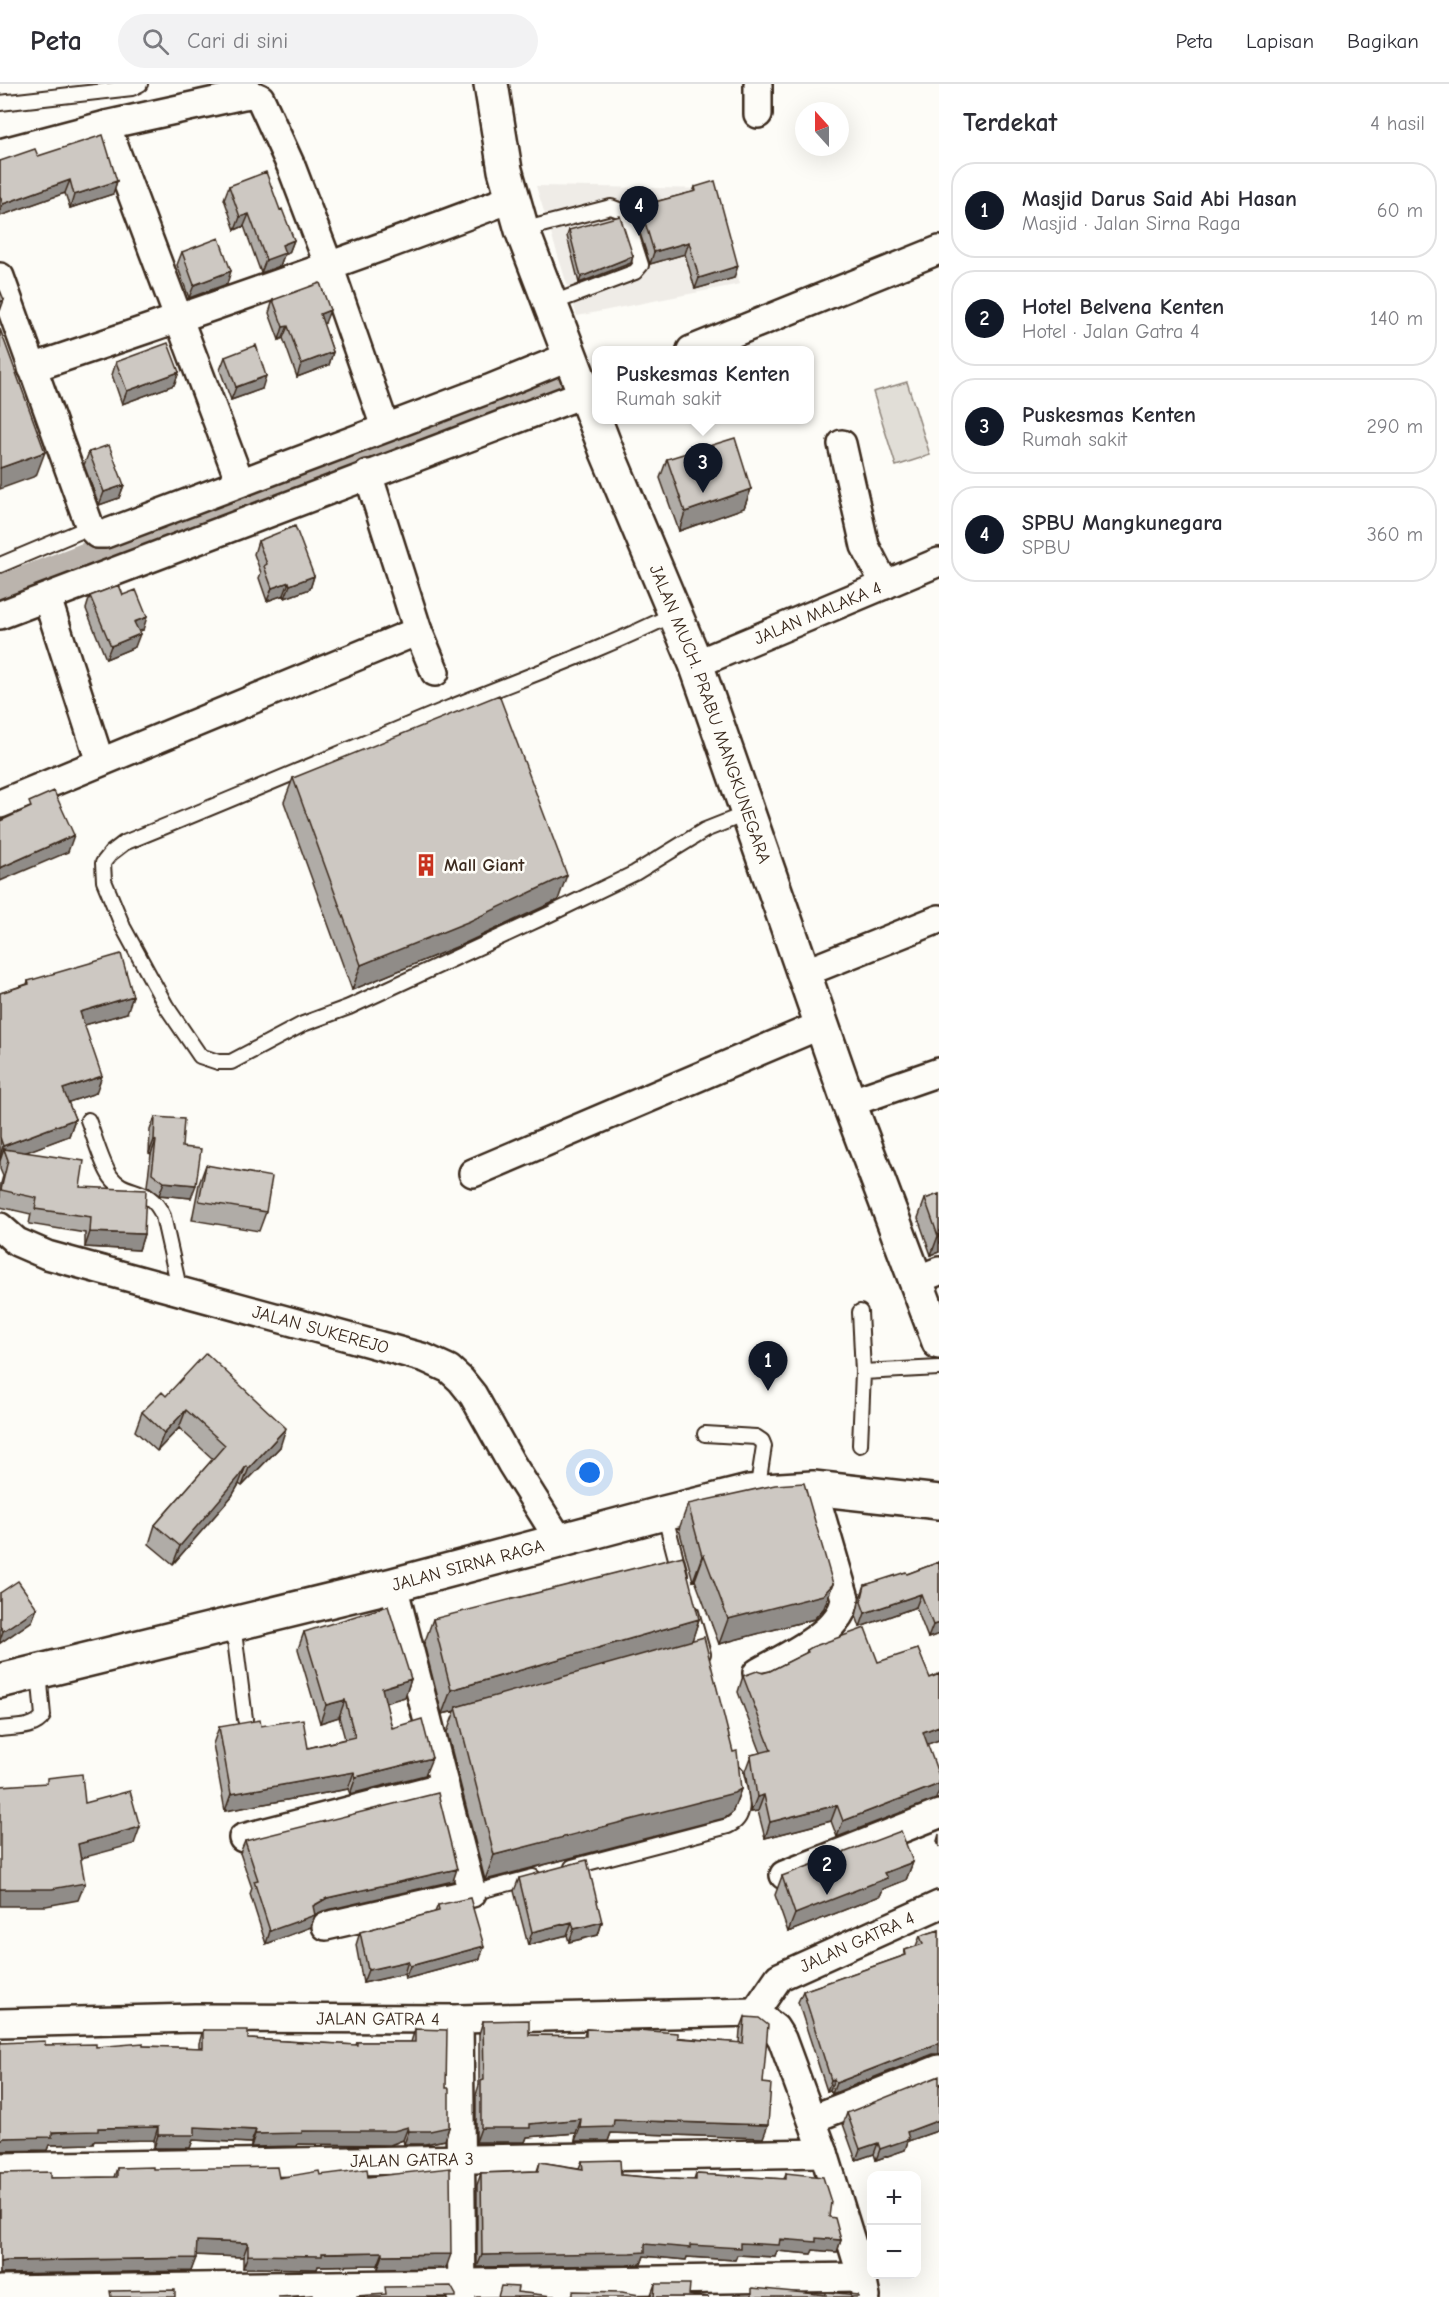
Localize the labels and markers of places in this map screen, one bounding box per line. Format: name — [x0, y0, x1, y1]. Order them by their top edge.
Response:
pin: 4 — [620, 186, 658, 236]
pin: 3 — [684, 444, 722, 493]
building icon: Mall Giant — [413, 852, 439, 878]
place label: Mall Giant — [444, 855, 526, 876]
pin: 1 — [748, 1342, 788, 1391]
pin: 2 — [808, 1846, 846, 1895]

